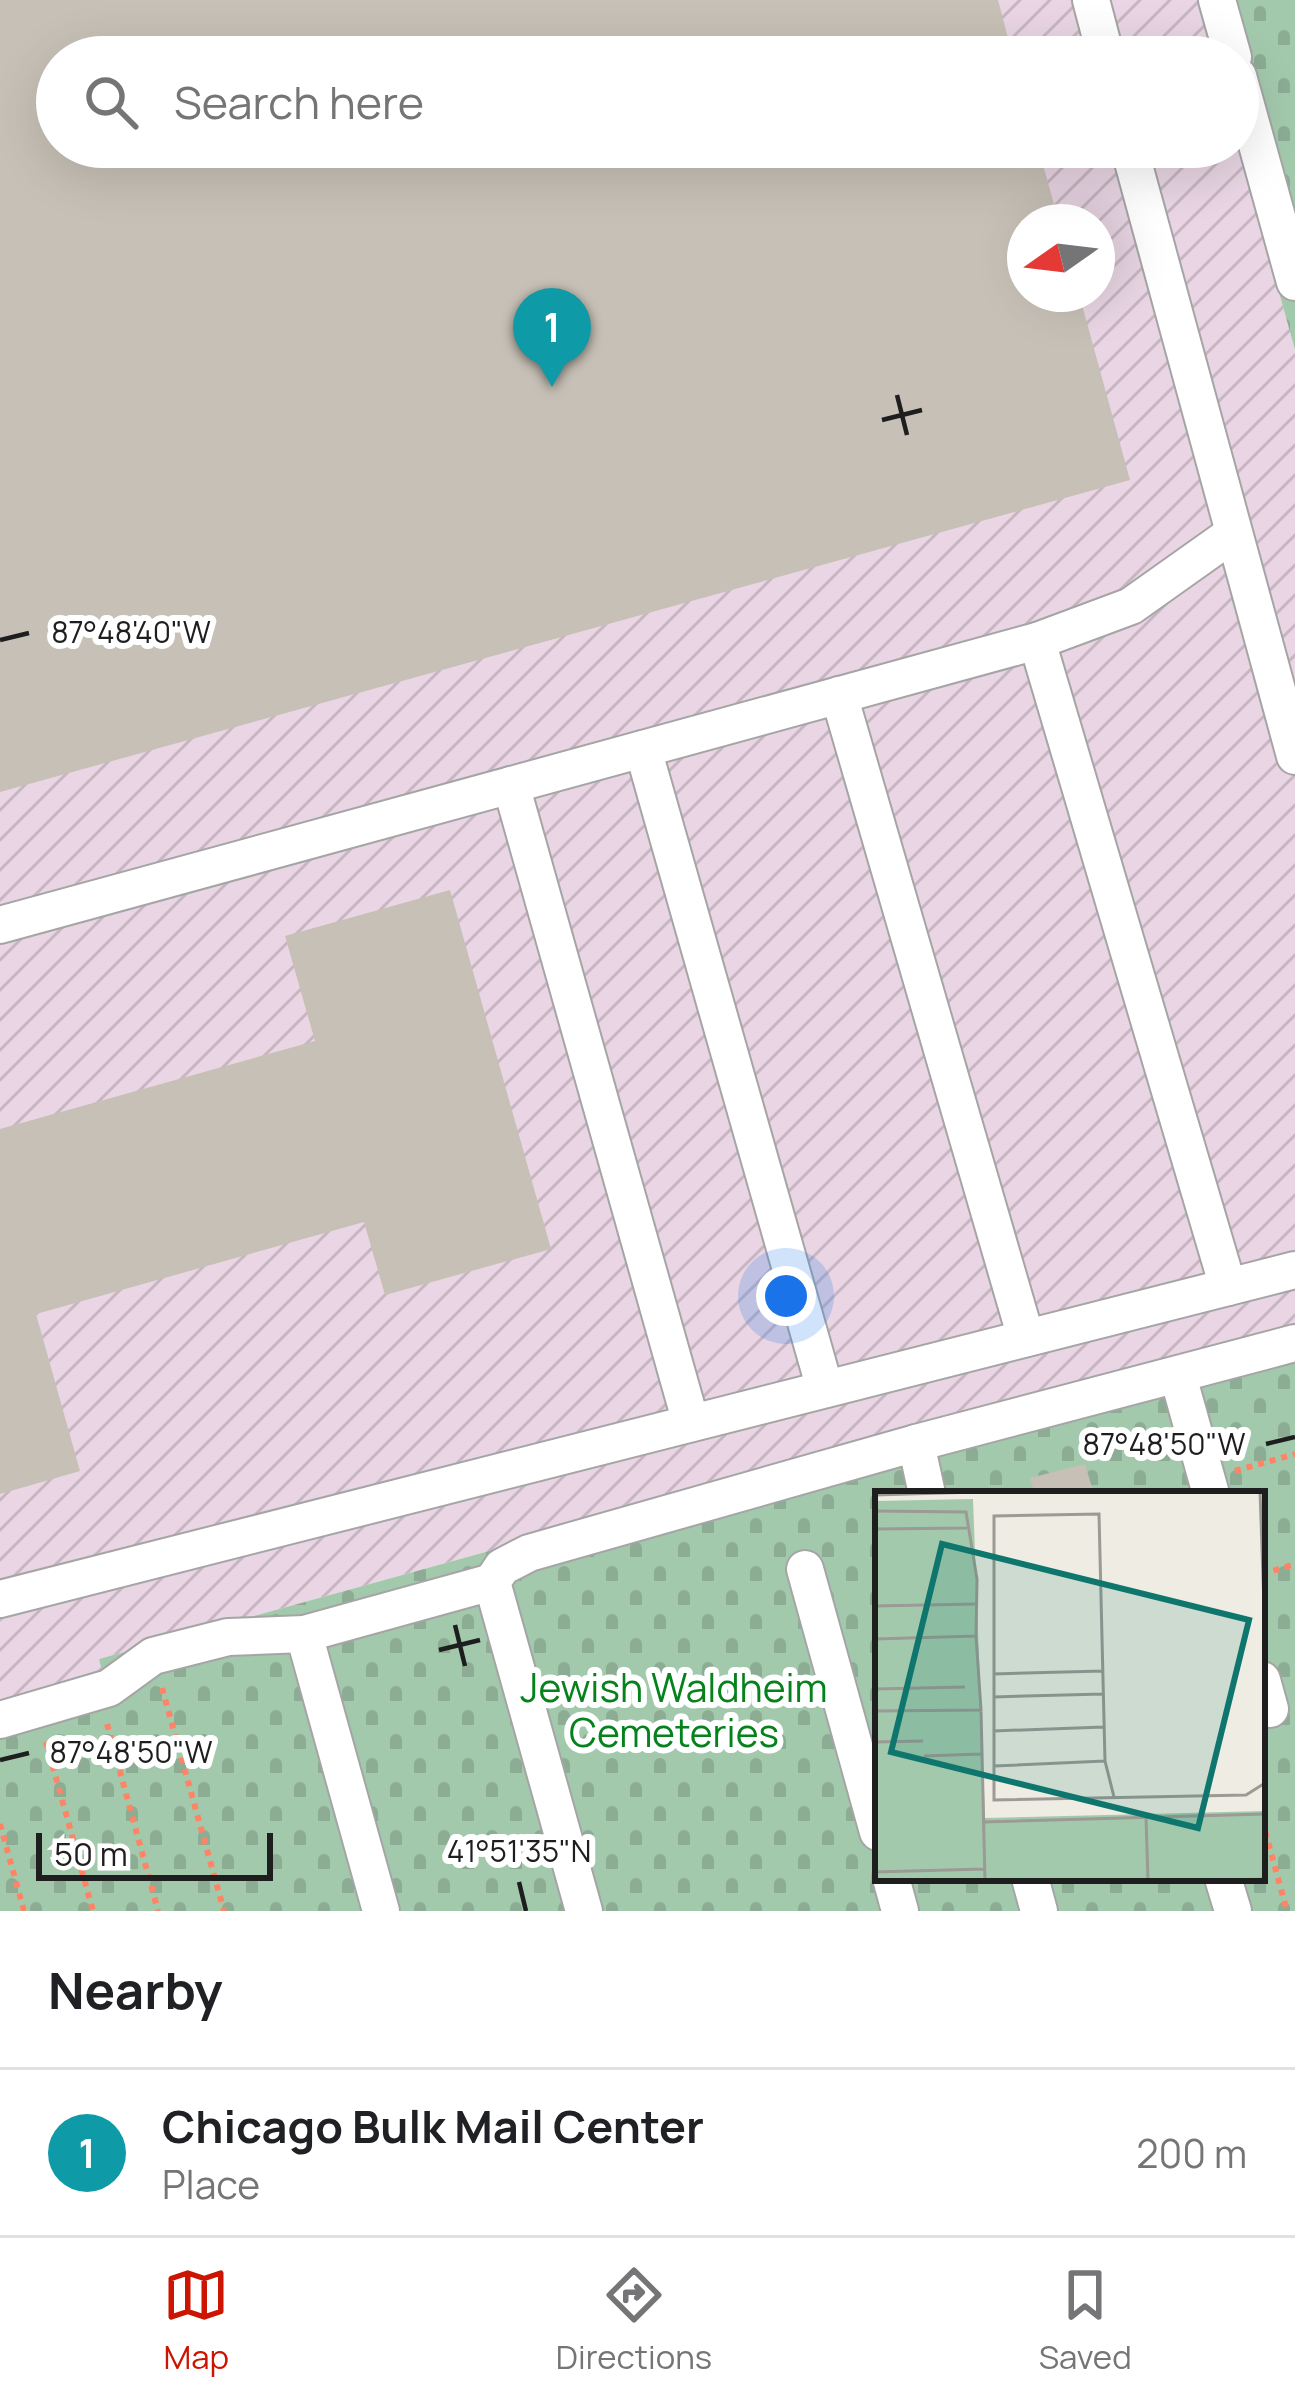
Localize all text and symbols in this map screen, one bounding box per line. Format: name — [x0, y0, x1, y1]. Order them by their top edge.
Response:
search box — [36, 36, 1259, 168]
icon: search — [78, 69, 144, 135]
text: Search here — [174, 71, 424, 133]
north arrow — [1007, 204, 1115, 312]
pin: 1 — [513, 288, 591, 387]
text: 87°48'40"W — [51, 611, 211, 652]
your location — [756, 1266, 816, 1326]
text: 87°48'50"W — [1083, 1423, 1245, 1464]
inset map — [875, 1491, 1265, 1881]
park label: Jewish Waldheim Cemeteries — [520, 1660, 828, 1759]
text: 87°48'50"W — [50, 1731, 212, 1772]
scale bar — [36, 1827, 273, 1880]
text: 41°51'35"N — [447, 1830, 591, 1871]
text: 50 m — [54, 1831, 128, 1876]
text: Nearby — [48, 1955, 223, 2024]
text: Chicago Bulk Mail Center — [162, 2095, 704, 2157]
text: 1 — [78, 2126, 96, 2180]
text: 200 m — [1136, 2126, 1247, 2180]
text: Place — [162, 2157, 260, 2211]
tab: Map — [163, 2262, 229, 2379]
tab: Directions — [556, 2262, 712, 2379]
tab: Saved — [1039, 2262, 1132, 2379]

